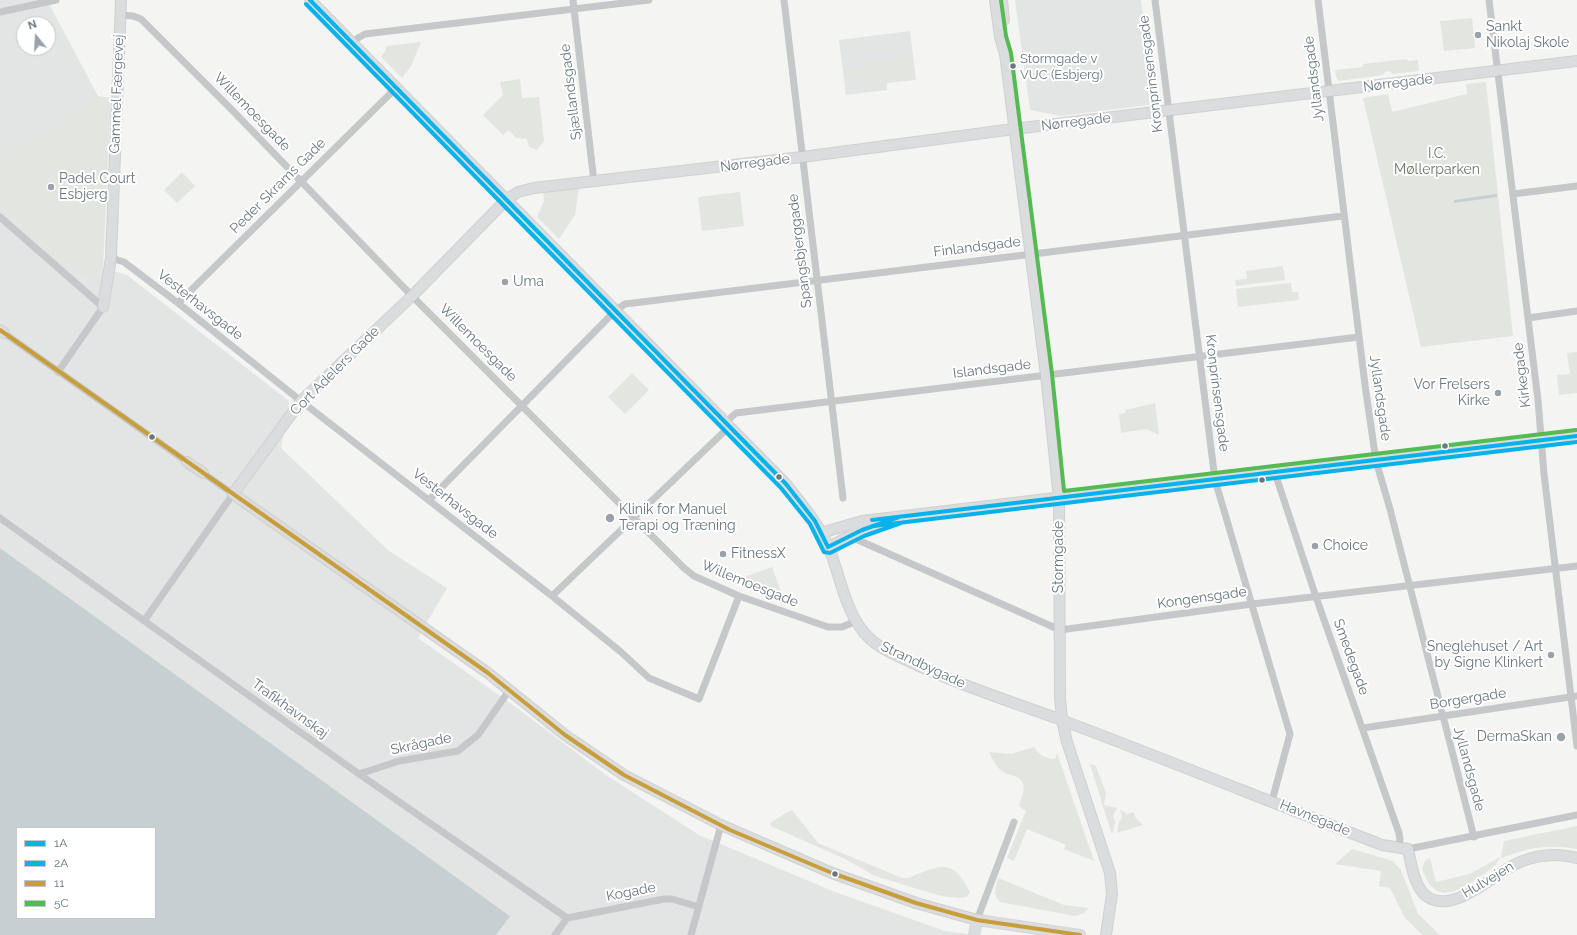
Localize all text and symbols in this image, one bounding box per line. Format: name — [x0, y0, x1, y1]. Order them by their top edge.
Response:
street label: Kronprinsensgade — [1135, 14, 1167, 134]
north arrow — [16, 16, 56, 56]
text: N — [26, 18, 38, 33]
place label: Sankt Nikolaj Skole — [1486, 19, 1569, 52]
marker: Sankt Nikolaj Skole — [1473, 30, 1483, 40]
street label: Gammel Færgevej — [107, 34, 127, 154]
street label: Jyllandsgade — [1300, 35, 1328, 123]
street label: Sjællandsgade — [557, 43, 585, 141]
place label: Stormgade v VUC (Esbjerg) — [1020, 51, 1103, 82]
marker: Stormgade v VUC (Esbjerg) — [1008, 61, 1018, 71]
street label: Willemoesgade — [210, 69, 294, 155]
street label: Nørregade — [1362, 70, 1434, 96]
street label: Nørregade — [1040, 109, 1112, 135]
street label: Peder Skrams Gade — [227, 135, 329, 237]
park label: I.C. Møllerparken — [1394, 146, 1480, 178]
street label: Nørregade — [719, 150, 791, 176]
place label: Padel Court Esbjerg — [59, 171, 135, 204]
marker: Padel Court Esbjerg — [46, 182, 56, 192]
street label: Spangsbjerggade — [785, 193, 815, 309]
street label: Finlandsgade — [932, 233, 1022, 261]
street label: Vesterhavsgade — [154, 266, 246, 344]
place label: Uma — [513, 274, 544, 290]
marker: Uma — [500, 277, 510, 287]
street label: Willemoesgade — [436, 301, 520, 385]
street label: Cort Adelers Gade — [287, 323, 383, 419]
street label: Kronprinsensgade — [1201, 333, 1233, 453]
street label: Kirkegade — [1510, 342, 1534, 408]
street label: Jyllandsgade — [1366, 354, 1394, 442]
street label: Islandsgade — [952, 356, 1032, 382]
place label: Vor Frelsers Kirke — [1414, 377, 1490, 410]
marker: Vor Frelsers Kirke — [1493, 388, 1503, 398]
unlabelled marker — [147, 432, 157, 442]
unlabelled marker — [1440, 441, 1450, 451]
street label: Vesterhavsgade — [409, 465, 501, 543]
unlabelled marker — [774, 472, 784, 482]
unlabelled marker — [1257, 475, 1267, 485]
place label: Klinik for Manuel Terapi og Træning — [619, 502, 736, 534]
marker: Klinik for Manuel Terapi og Træning — [604, 512, 616, 524]
street label: Stormgade — [1051, 521, 1067, 593]
place label: Choice — [1323, 538, 1368, 554]
marker: Choice — [1310, 541, 1320, 551]
place label: FitnessX — [731, 546, 786, 562]
marker: FitnessX — [718, 549, 728, 559]
street label: Willemoesgade — [699, 557, 801, 611]
street label: Kongensgade — [1156, 583, 1248, 613]
street label: Smedegade — [1329, 617, 1373, 697]
street label: Strandbygade — [878, 638, 968, 692]
place label: Sneglehuset / Art by Signe Klinkert — [1427, 639, 1543, 672]
marker: Sneglehuset / Art by Signe Klinkert — [1546, 650, 1556, 660]
street label: Trafikhavnskaj — [249, 676, 331, 742]
street label: Borgergade — [1429, 685, 1507, 713]
street label: Jyllandsgade — [1450, 725, 1488, 813]
street label: Skrågade — [389, 729, 453, 759]
place label: DermaSkan — [1477, 729, 1552, 745]
marker: DermaSkan — [1555, 731, 1567, 743]
street label: Havnegade — [1277, 796, 1353, 840]
legend — [16, 827, 156, 919]
text: 1A — [54, 836, 67, 850]
text: 2A — [54, 856, 68, 870]
street label: Hulvejen — [1459, 858, 1517, 902]
unlabelled marker — [830, 869, 840, 879]
text: 11 — [54, 876, 64, 890]
street label: Kogade — [605, 879, 657, 905]
text: 5C — [54, 896, 69, 910]

